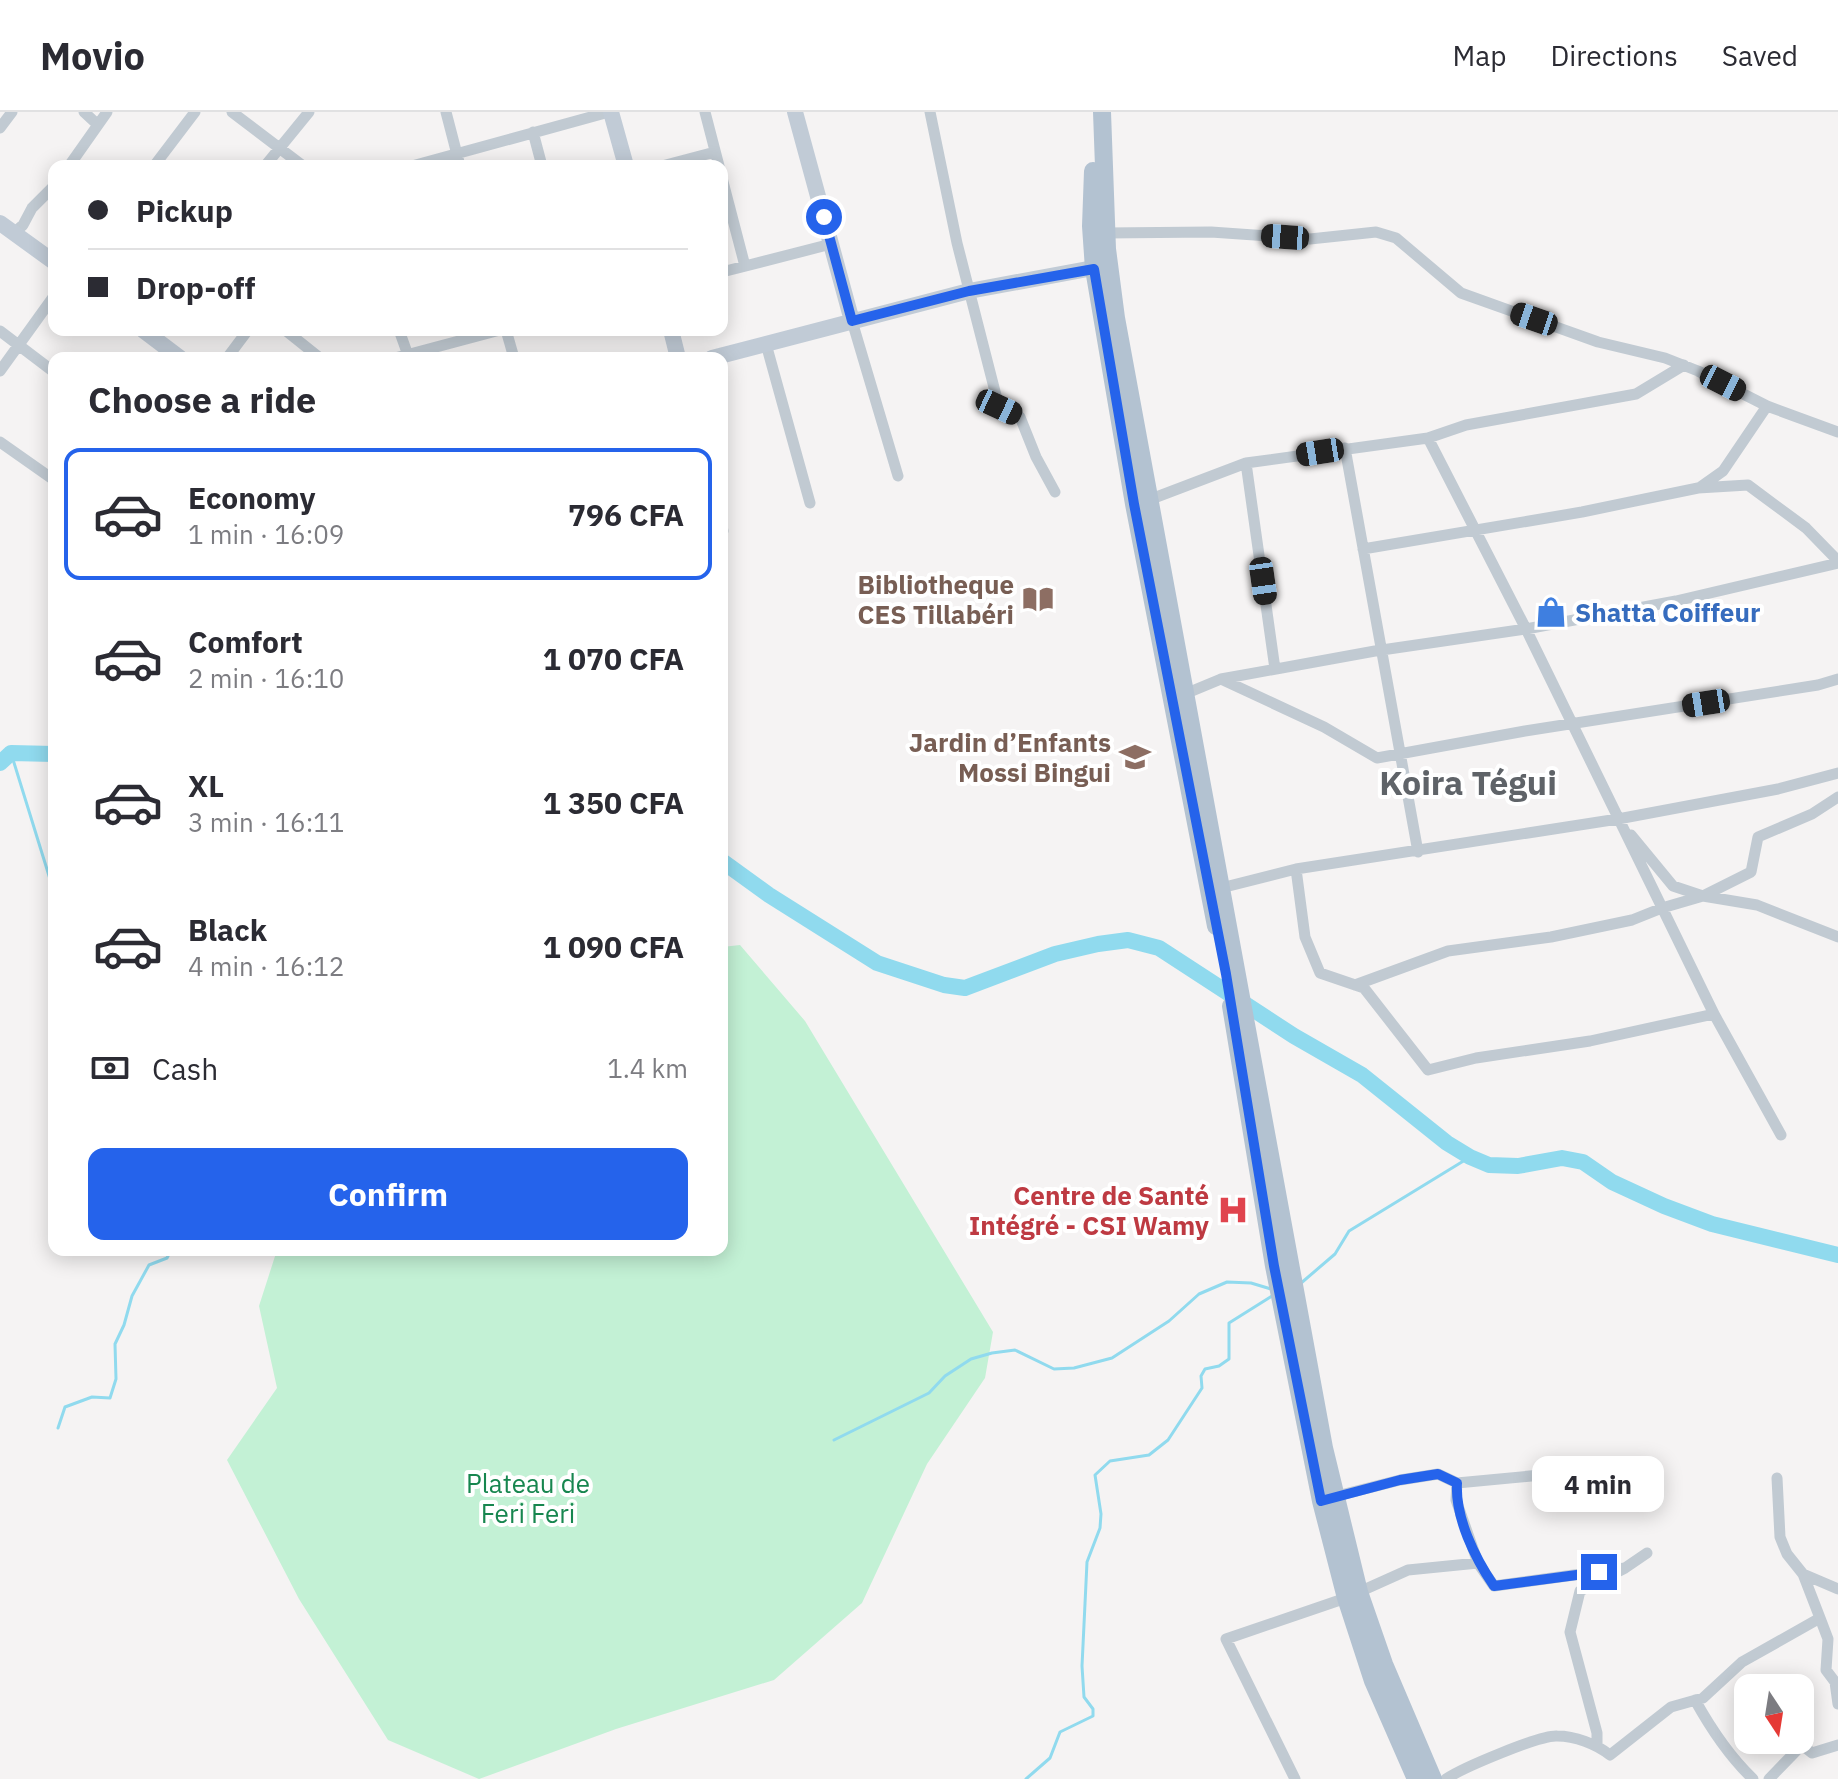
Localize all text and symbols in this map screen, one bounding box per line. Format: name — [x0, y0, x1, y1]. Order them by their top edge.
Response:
text: Movio — [40, 31, 145, 80]
text: Map — [1452, 37, 1506, 74]
text: Directions — [1550, 37, 1678, 74]
text: Saved — [1722, 37, 1798, 74]
text: Pickup — [136, 191, 233, 230]
route start — [806, 199, 842, 235]
car — [1260, 223, 1310, 251]
text: Drop-off — [136, 268, 255, 307]
car — [1507, 300, 1561, 338]
car — [1696, 361, 1750, 405]
text: Choose a ride — [88, 376, 316, 423]
car — [972, 386, 1026, 428]
car — [1294, 436, 1346, 468]
icon: car — [92, 478, 164, 550]
text: Economy — [188, 478, 316, 517]
text: 796 CFA — [568, 495, 684, 534]
text: 1 min · 16:09 — [188, 517, 344, 551]
car — [1248, 556, 1278, 606]
place label: Bibliotheque CES Tillabéri — [858, 567, 1014, 631]
library icon: Bibliotheque CES Tillabéri — [1021, 582, 1055, 616]
shop icon: Shatta Coiffeur — [1534, 595, 1568, 629]
place label: Shatta Coiffeur — [1575, 595, 1760, 629]
icon: car — [92, 622, 164, 694]
text: Comfort — [188, 622, 303, 661]
text: 1 070 CFA — [543, 639, 684, 678]
text: 2 min · 16:10 — [188, 661, 344, 695]
car — [1680, 687, 1732, 719]
place label: Jardin d’Enfants Mossi Bingui — [909, 725, 1111, 789]
school or university icon: Jardin d’Enfants Mossi Bingui — [1118, 740, 1152, 774]
district label: Koira Tégui — [1379, 760, 1557, 804]
icon: car — [92, 766, 164, 838]
text: XL — [188, 766, 224, 805]
text: 1 350 CFA — [543, 783, 684, 822]
text: 3 min · 16:11 — [188, 805, 344, 839]
icon: car — [92, 910, 164, 982]
text: Black — [188, 910, 267, 949]
text: 1 090 CFA — [543, 927, 684, 966]
text: 4 min · 16:12 — [188, 949, 344, 983]
icon: cash — [88, 1046, 132, 1090]
text: Cash — [152, 1049, 218, 1088]
text: 1.4 km — [607, 1051, 688, 1085]
button: Confirm — [88, 1148, 688, 1240]
place label: Centre de Santé Intégré - CSI Wamy — [969, 1178, 1209, 1242]
hospital icon: Centre de Santé Intégré - CSI Wamy — [1216, 1193, 1250, 1227]
callout: 4 min — [1533, 1456, 1665, 1512]
park label: Plateau de Feri Feri — [466, 1466, 590, 1530]
text: 4 min — [1564, 1467, 1632, 1501]
route end — [1581, 1554, 1617, 1590]
north arrow — [1734, 1674, 1814, 1754]
map controls — [1734, 1674, 1814, 1754]

